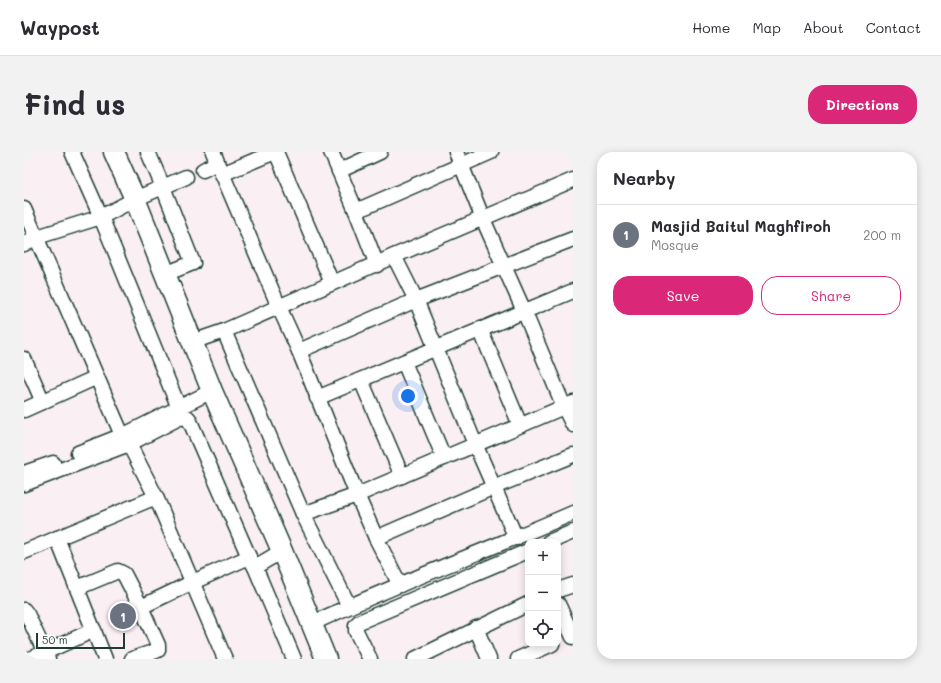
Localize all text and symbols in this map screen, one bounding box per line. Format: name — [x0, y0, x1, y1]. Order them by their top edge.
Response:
text: Waypost — [20, 15, 100, 40]
text: Home — [692, 18, 730, 37]
text: Map — [752, 18, 781, 37]
text: About — [803, 18, 844, 37]
text: Contact — [866, 18, 921, 37]
button: Directions — [808, 85, 917, 124]
text: Find us — [24, 86, 125, 122]
text: Nearby — [613, 167, 675, 189]
text: Masjid Baitul Maghfiroh — [651, 216, 831, 236]
text: 1 — [623, 226, 629, 243]
text: 200 m — [863, 226, 901, 243]
text: Mosque — [651, 236, 699, 253]
button: Save — [613, 276, 753, 315]
button: Share — [761, 276, 901, 315]
your location — [398, 386, 418, 406]
map controls — [525, 539, 561, 647]
button: + — [525, 539, 561, 575]
button: − — [525, 575, 561, 611]
pin: 1 — [110, 601, 136, 631]
button: locate — [525, 611, 561, 647]
scale bar — [36, 631, 125, 650]
text: 50 m — [42, 632, 68, 647]

